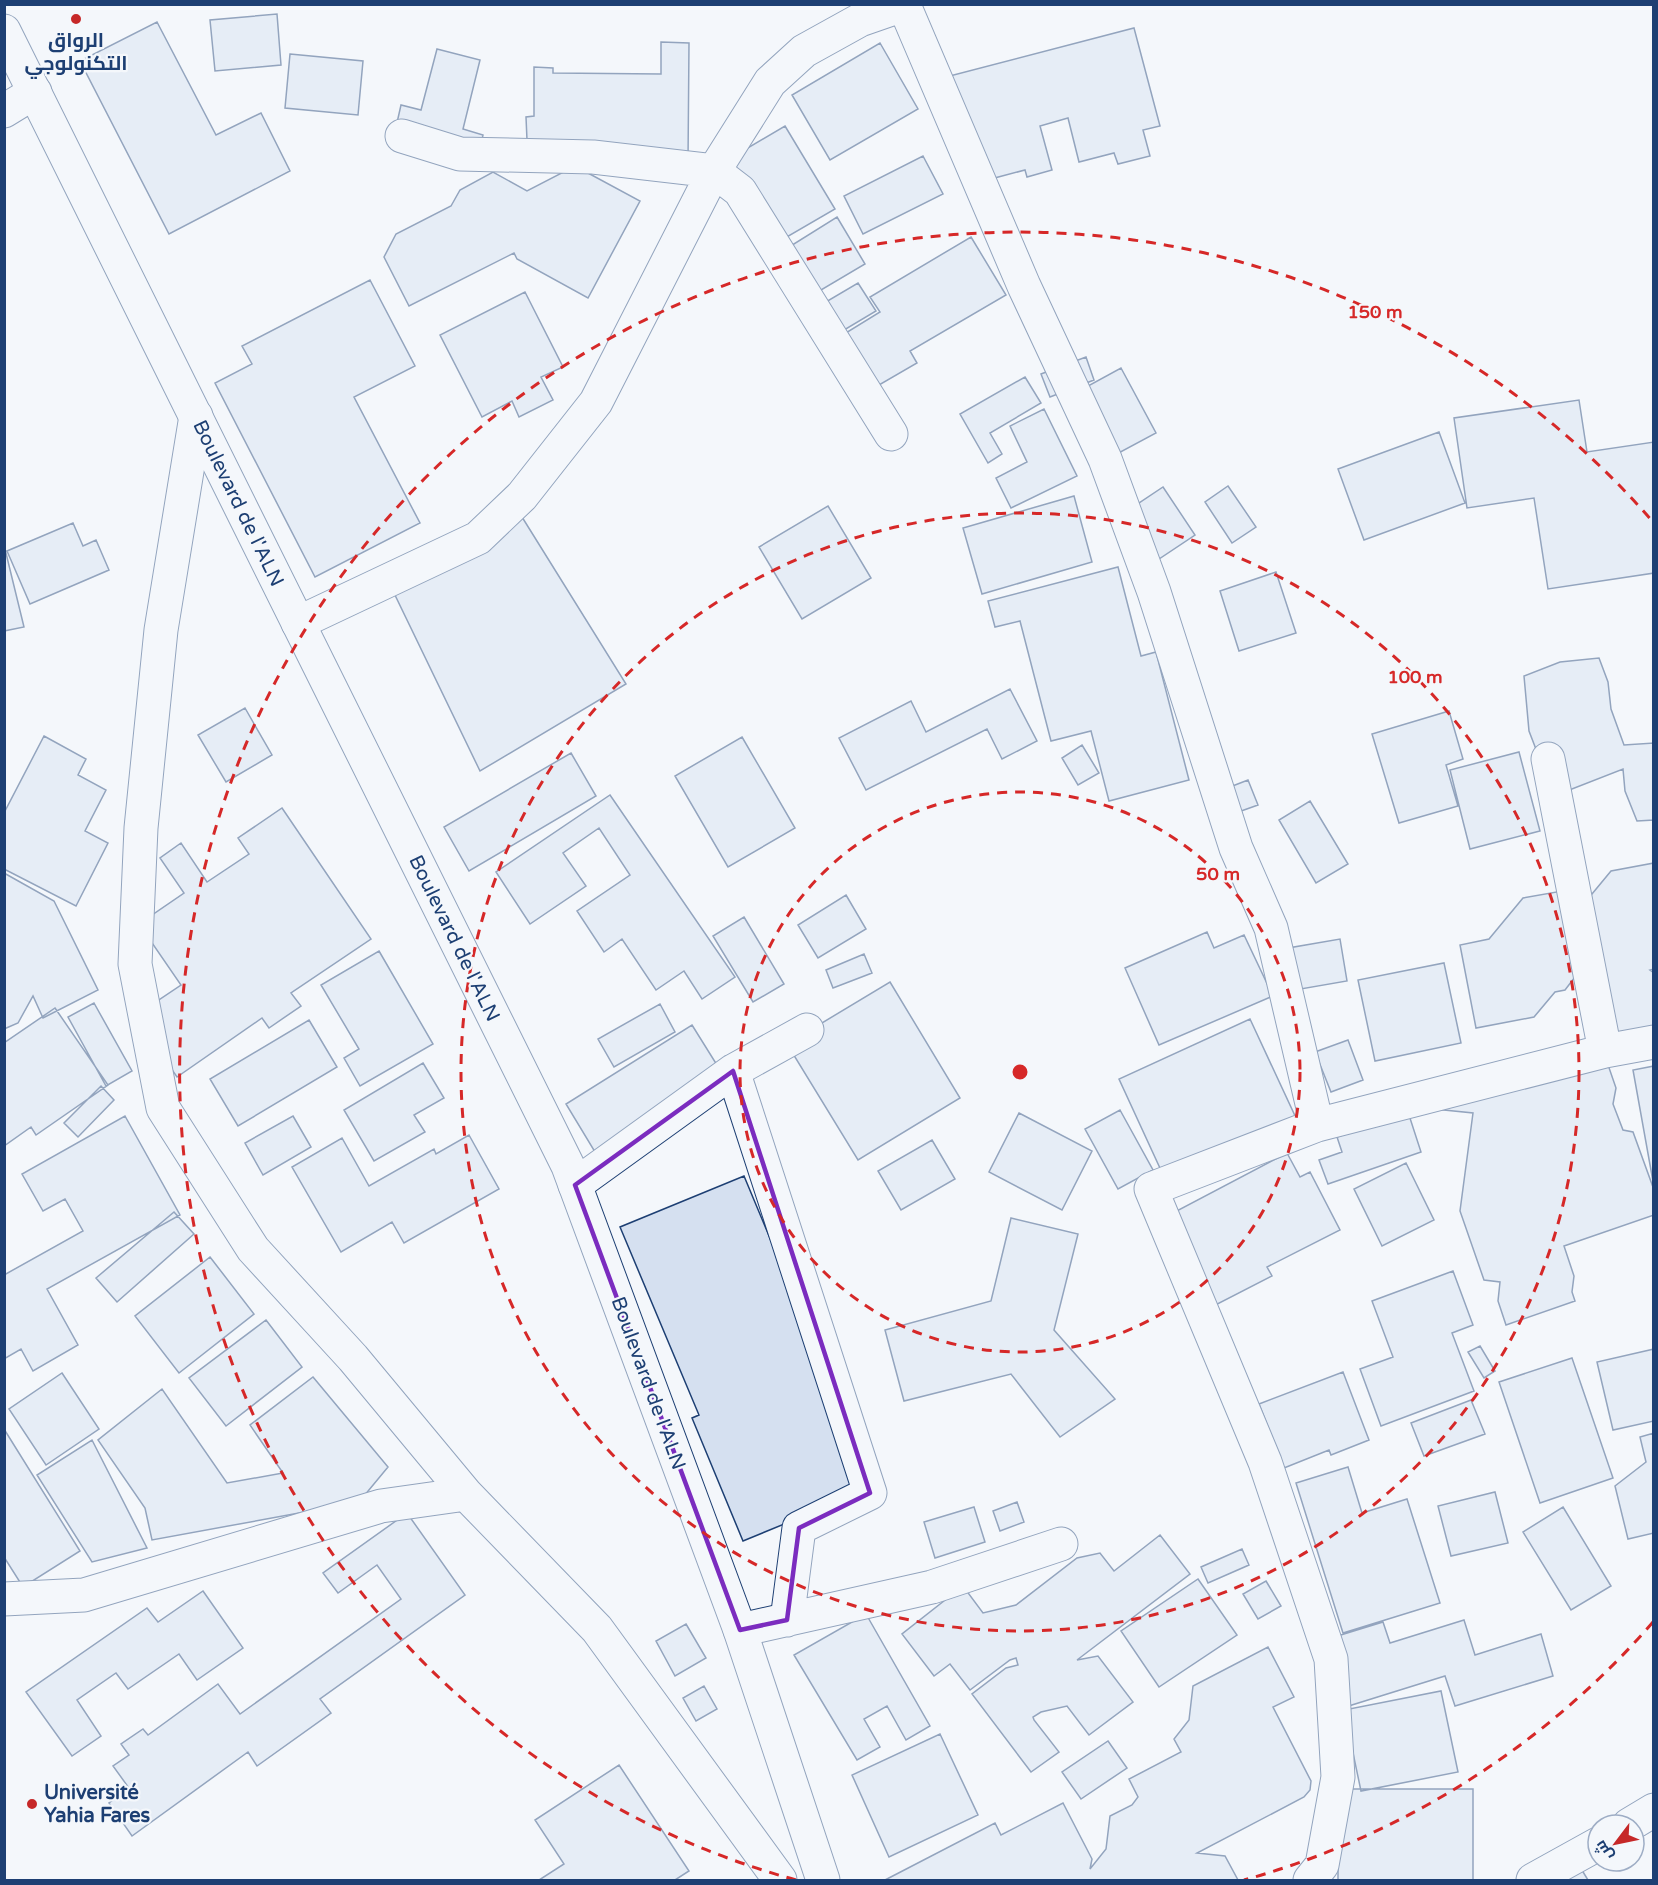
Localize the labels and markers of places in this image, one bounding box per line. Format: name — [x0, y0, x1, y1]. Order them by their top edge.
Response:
marker: الرواق التكنولوجي — [69, 12, 83, 26]
place label: الرواق التكنولوجي — [24, 29, 128, 79]
centre of rings — [1010, 1062, 1030, 1082]
place label: Université Yahia Fares — [44, 1781, 151, 1828]
marker: Université Yahia Fares — [25, 1797, 39, 1811]

